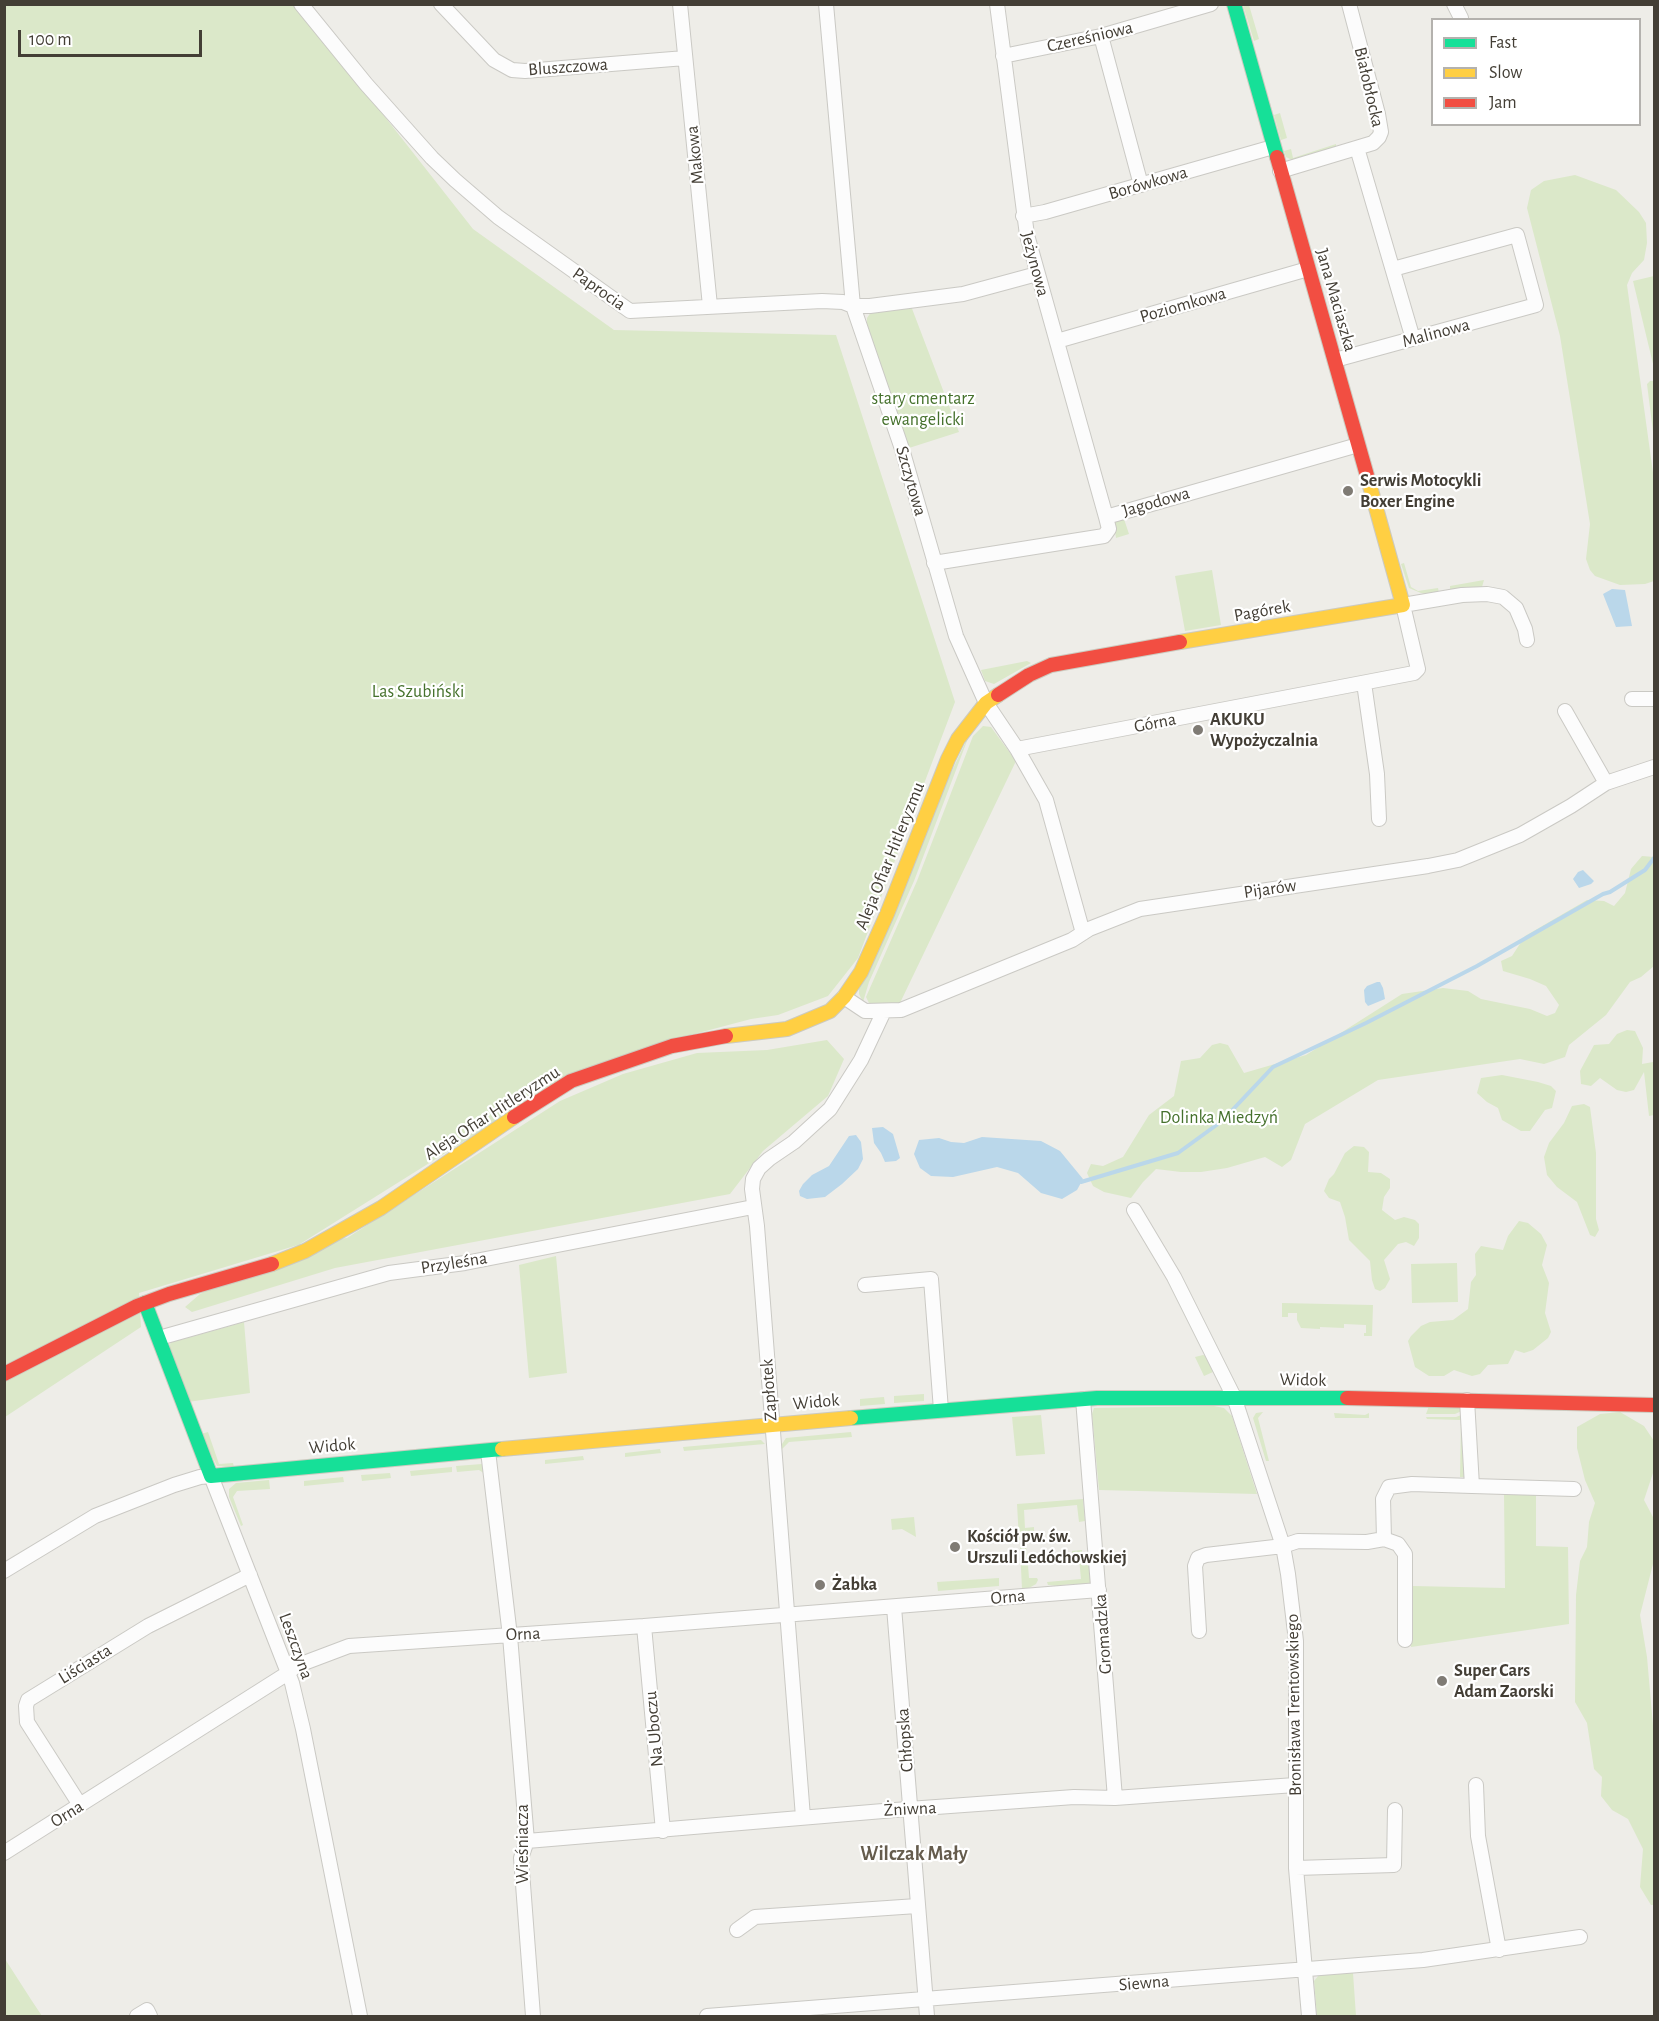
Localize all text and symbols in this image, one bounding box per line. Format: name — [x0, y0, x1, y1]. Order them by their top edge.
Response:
street label: Czereśniowa — [1045, 17, 1135, 57]
scale bar — [21, 18, 206, 56]
legend — [1431, 18, 1641, 126]
text: 100 m — [29, 31, 72, 49]
text: Fast — [1489, 34, 1517, 52]
street label: Białobłocka — [1349, 45, 1389, 129]
street label: Bluszczowa — [527, 53, 609, 81]
text: Slow — [1489, 64, 1522, 82]
text: Jam — [1489, 94, 1517, 112]
street label: Makowa — [681, 125, 709, 185]
street label: Borówkowa — [1106, 161, 1190, 205]
street label: Jeżynowa — [1016, 229, 1054, 299]
street label: Jana Maciaszka — [1311, 246, 1361, 354]
street label: Paprocia — [568, 263, 630, 315]
street label: Poziomkowa — [1137, 282, 1229, 328]
street label: Malinowa — [1400, 314, 1472, 352]
park label: stary cmentarz ewangelicki — [871, 388, 975, 430]
street label: Szczytowa — [891, 443, 931, 519]
place label: Serwis Motocykli Boxer Engine — [1360, 470, 1482, 512]
street label: Jagodowa — [1120, 482, 1192, 522]
marker: Serwis Motocykli Boxer Engine — [1341, 484, 1355, 498]
street label: Pagórek — [1232, 595, 1292, 627]
park label: Las Szubiński — [372, 681, 464, 703]
street label: Górna — [1132, 708, 1178, 738]
place label: AKUKU Wypożyczalnia — [1210, 709, 1318, 752]
marker: AKUKU Wypożyczalnia — [1191, 723, 1205, 737]
street label: Aleja Ofiar Hitleryzmu — [851, 779, 929, 933]
street label: Pijarów — [1242, 875, 1298, 903]
street label: Aleja Ofiar Hitleryzmu — [420, 1061, 564, 1165]
park label: Dolinka Miedzyń — [1160, 1107, 1278, 1129]
street label: Przyleśna — [419, 1247, 489, 1279]
street label: Zapłotek — [756, 1358, 782, 1422]
street label: Widok — [1279, 1369, 1327, 1391]
street label: Widok — [792, 1389, 840, 1415]
street label: Widok — [308, 1433, 356, 1459]
place label: Kościół pw. św. Urszuli Ledóchowskiej — [967, 1526, 1127, 1568]
marker: Kościół pw. św. Urszuli Ledóchowskiej — [948, 1540, 962, 1554]
place label: Żabka — [832, 1574, 877, 1596]
marker: Żabka — [813, 1578, 827, 1592]
street label: Orna — [990, 1585, 1026, 1609]
street label: Gromadzka — [1089, 1593, 1117, 1675]
street label: Leszczyna — [274, 1610, 318, 1682]
street label: Bronisława Trentowskiego — [1282, 1614, 1306, 1796]
street label: Orna — [505, 1622, 541, 1646]
street label: Liściasta — [54, 1639, 116, 1689]
place label: Super Cars Adam Zaorski — [1454, 1660, 1554, 1702]
marker: Super Cars Adam Zaorski — [1435, 1674, 1449, 1688]
street label: Na Uboczu — [640, 1690, 668, 1768]
street label: Chłopska — [892, 1707, 918, 1773]
street label: Orna — [47, 1796, 87, 1832]
street label: Żniwna — [883, 1797, 937, 1821]
street label: Wieśniacza — [512, 1804, 534, 1884]
district label: Wilczak Mały — [860, 1842, 968, 1866]
street label: Siewna — [1118, 1970, 1170, 1996]

